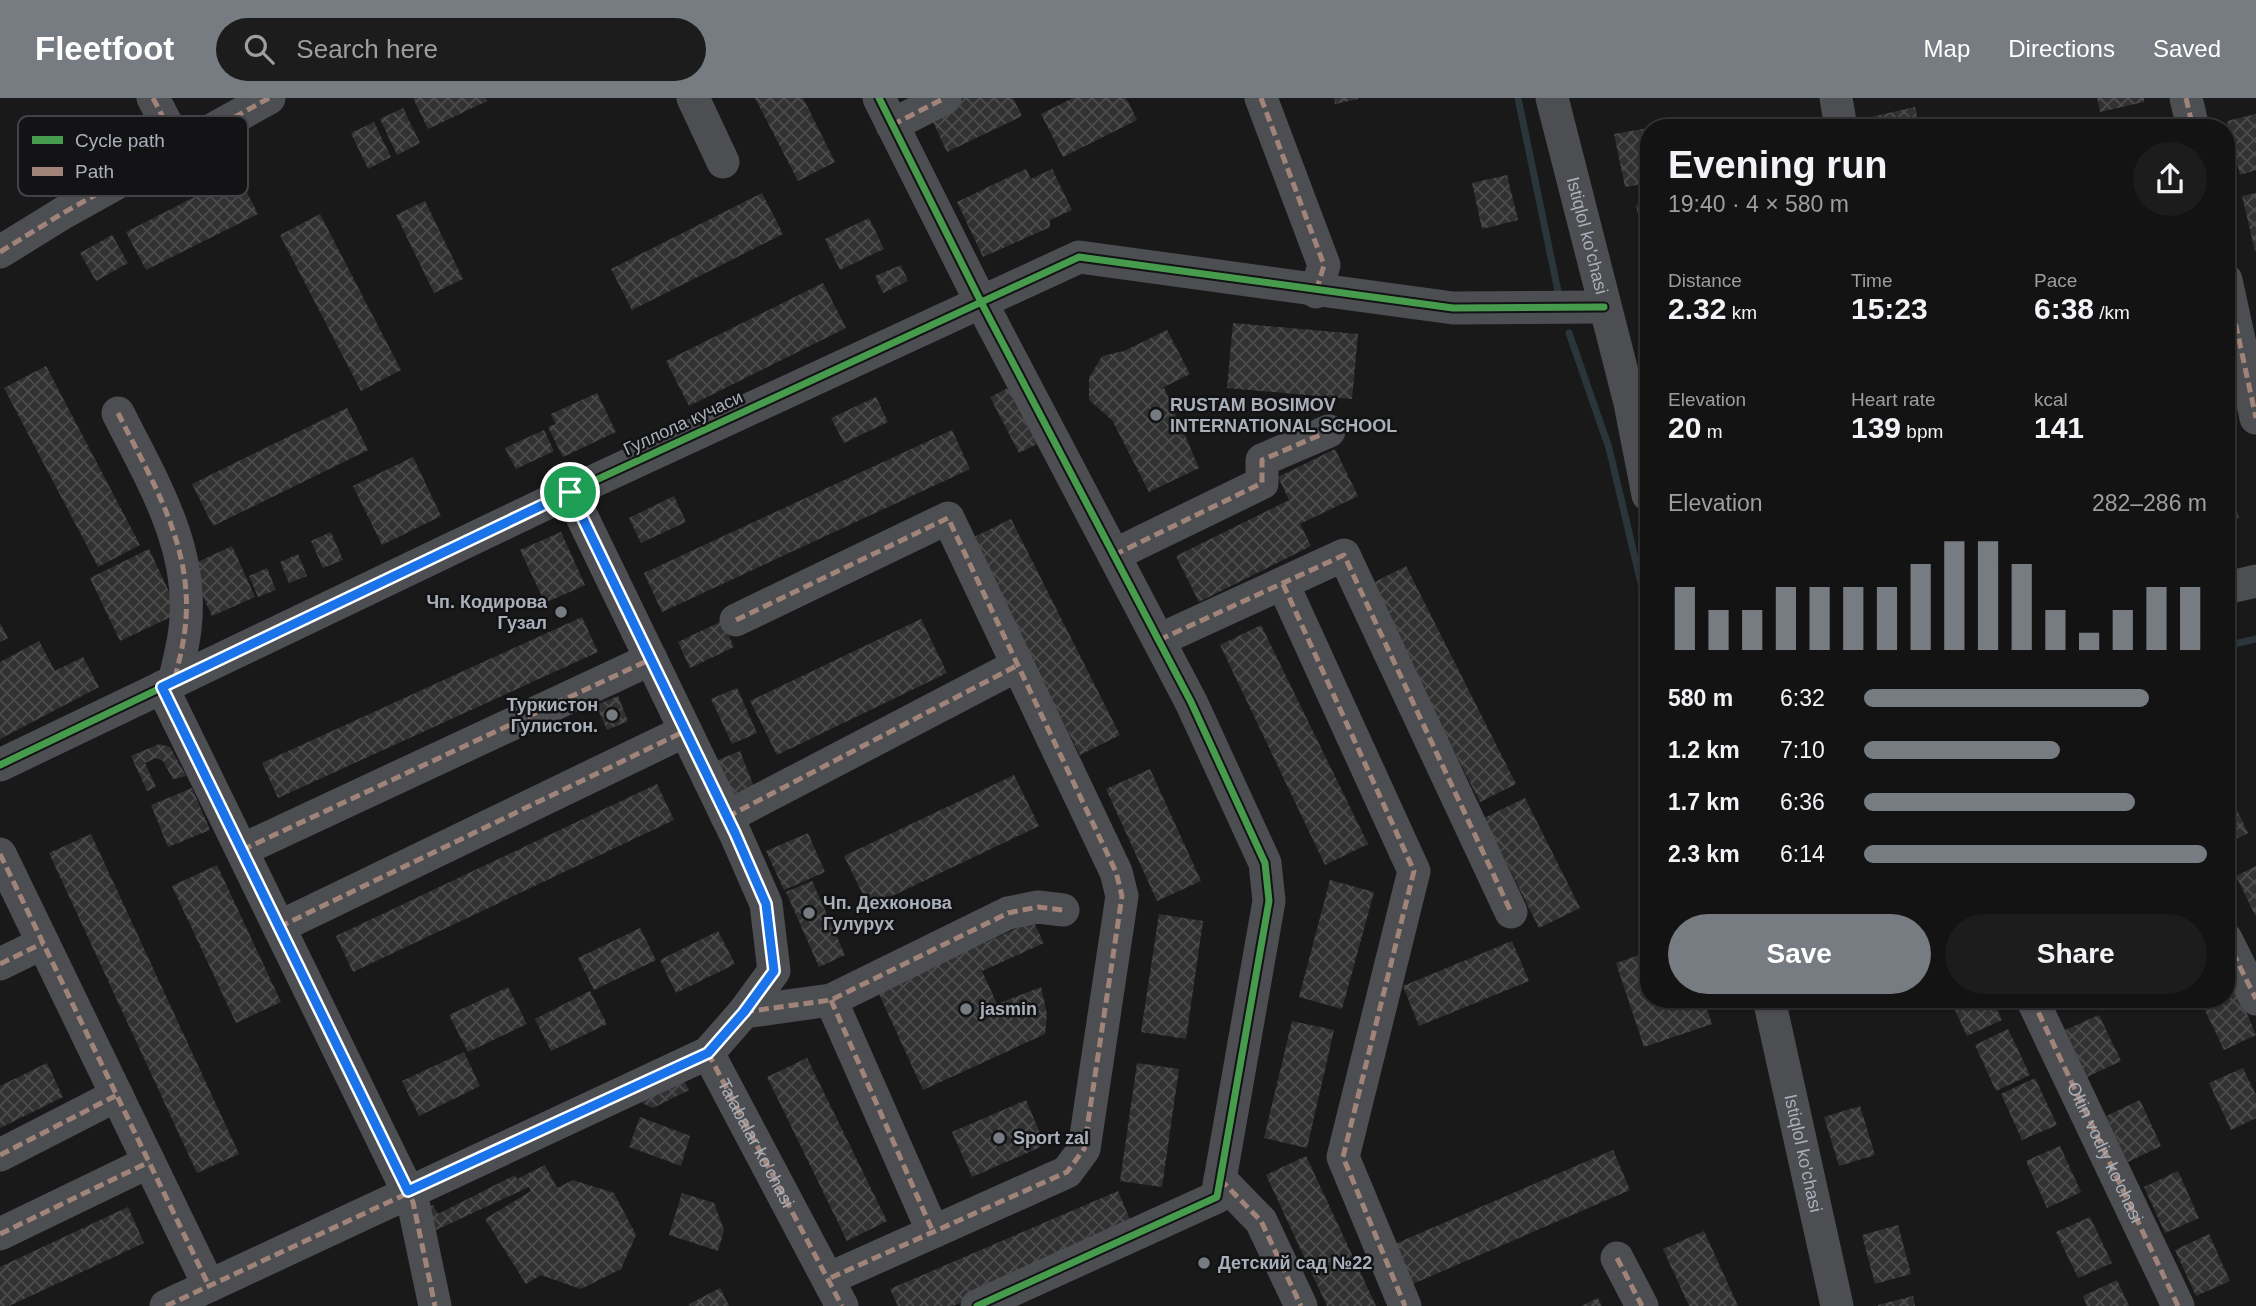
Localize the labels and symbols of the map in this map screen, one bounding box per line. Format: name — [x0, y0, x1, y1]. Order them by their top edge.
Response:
legend — [18, 116, 248, 196]
text: Cycle path — [75, 130, 165, 151]
text: Path — [75, 161, 114, 182]
street label: Istiqlol ko'chasi — [1563, 175, 1612, 296]
street label: Гуллола кучаси — [620, 387, 746, 459]
place label: RUSTAM BOSIMOV INTERNATIONAL SCHOOL — [1170, 395, 1397, 436]
marker: RUSTAM BOSIMOV INTERNATIONAL SCHOOL — [1148, 407, 1164, 423]
pin — [540, 462, 600, 522]
place label: Чп. Кодирова Гузал — [426, 592, 548, 633]
marker: Чп. Кодирова Гузал — [553, 604, 569, 620]
place label: Туркистон Гулистон. — [506, 695, 598, 736]
marker: Туркистон Гулистон. — [604, 707, 620, 723]
place label: Чп. Дехконова Гулурух — [823, 893, 953, 934]
marker: Чп. Дехконова Гулурух — [801, 905, 817, 921]
place label: jasmin — [979, 999, 1037, 1019]
marker: jasmin — [958, 1001, 974, 1017]
street label: Talabalar ko'chasi — [714, 1075, 798, 1211]
street label: Oltin vodiy ko'chasi — [2063, 1079, 2147, 1226]
street label: Istiqlol ko'chasi — [1780, 1092, 1826, 1214]
place label: Sport zal — [1013, 1128, 1089, 1148]
marker: Sport zal — [991, 1130, 1007, 1146]
place label: Детский сад №22 — [1218, 1253, 1372, 1273]
marker: Детский сад №22 — [1196, 1255, 1212, 1271]

